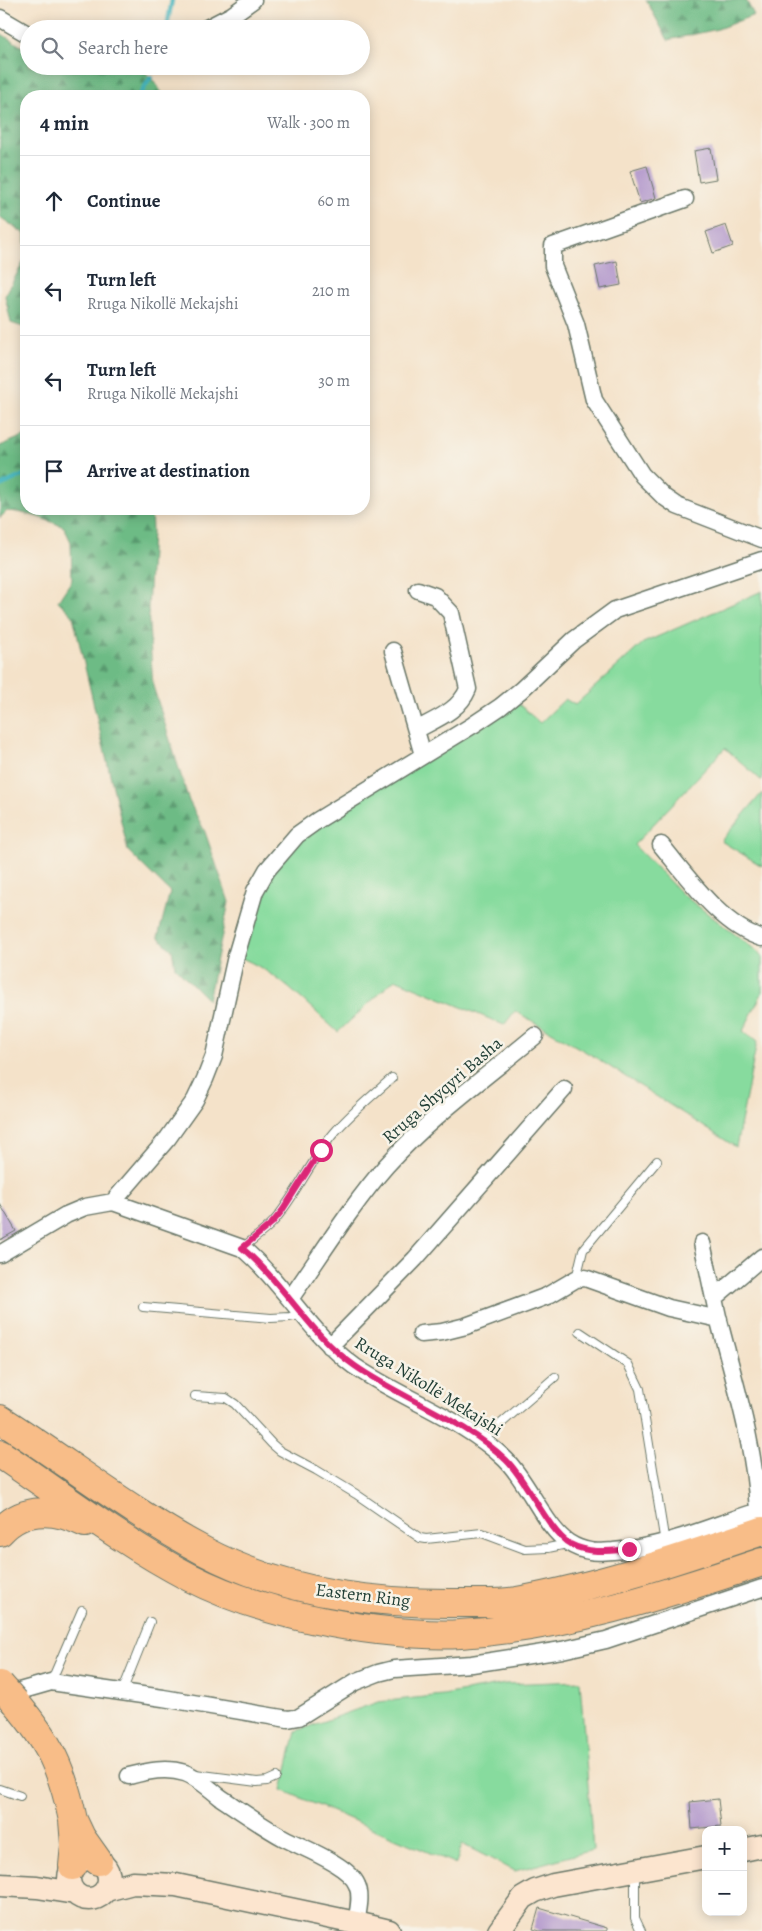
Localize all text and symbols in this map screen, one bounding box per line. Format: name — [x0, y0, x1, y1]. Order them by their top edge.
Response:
search box — [20, 20, 370, 75]
icon: search — [38, 34, 66, 62]
text: Search here — [78, 35, 168, 61]
text: 4 min — [40, 109, 89, 137]
text: Walk · 300 m — [267, 112, 350, 134]
icon: ahead — [40, 187, 68, 215]
text: Continue — [87, 188, 161, 214]
text: 60 m — [318, 190, 350, 212]
text: Turn left — [87, 267, 156, 293]
icon: left — [40, 277, 68, 305]
text: 210 m — [312, 280, 350, 302]
text: Rruga Nikollë Mekajshi — [87, 293, 238, 315]
text: Turn left — [87, 357, 156, 383]
icon: left — [40, 367, 68, 395]
text: 30 m — [318, 370, 350, 392]
text: Rruga Nikollë Mekajshi — [87, 383, 238, 405]
icon: arrive — [40, 457, 68, 485]
text: Arrive at destination — [87, 458, 250, 484]
street label: Rruga Shyqyri Basha — [377, 1031, 508, 1149]
route start — [310, 1139, 333, 1162]
street label: Rruga Nikollë Mekajshi — [350, 1331, 508, 1441]
route end — [618, 1538, 641, 1561]
street label: Eastern Ring — [314, 1577, 412, 1613]
map controls — [702, 1826, 747, 1916]
button: + — [702, 1826, 747, 1871]
button: − — [702, 1871, 747, 1916]

